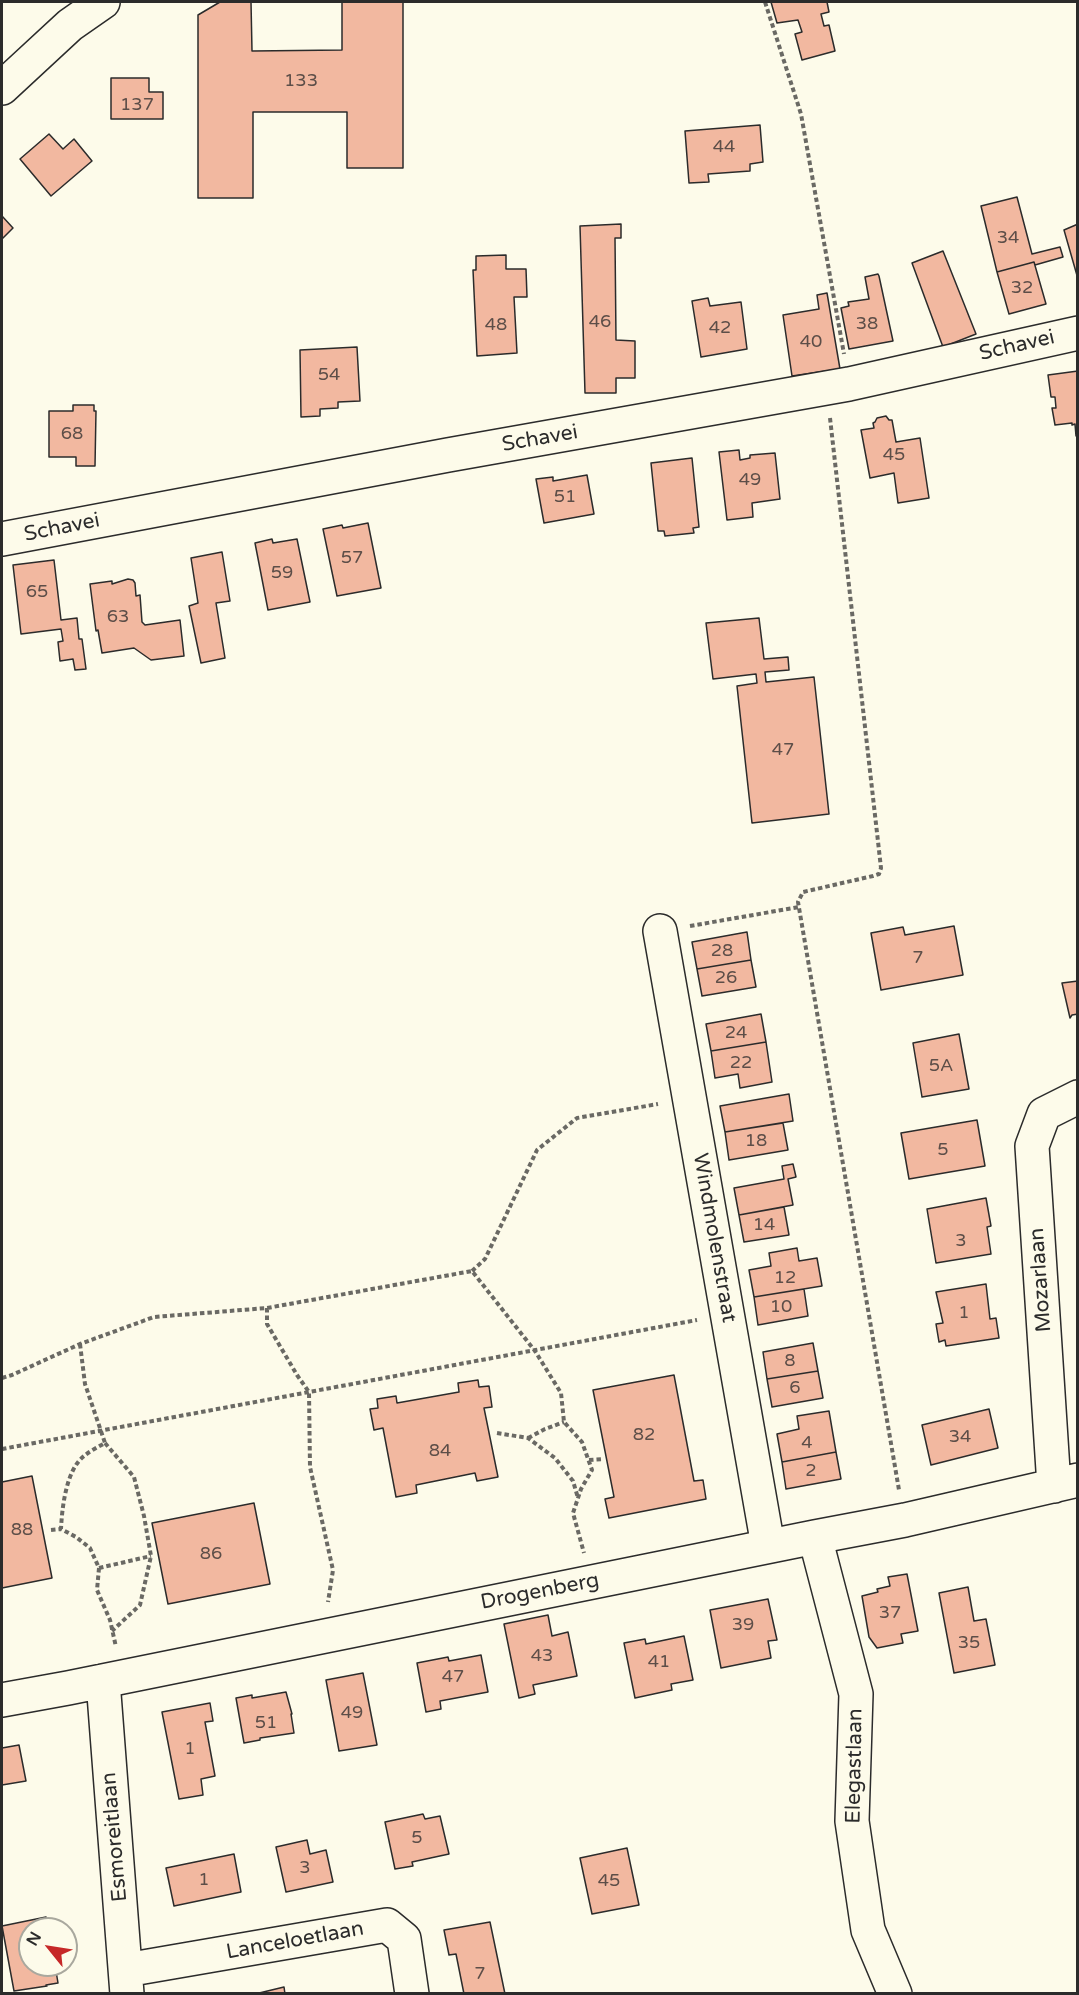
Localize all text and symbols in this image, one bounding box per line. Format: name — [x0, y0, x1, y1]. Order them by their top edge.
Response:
house number: 133 — [284, 70, 318, 92]
house number: 137 — [120, 94, 154, 116]
house number: 44 — [713, 136, 735, 158]
house number: 34 — [997, 227, 1019, 249]
house number: 32 — [1011, 277, 1033, 299]
house number: 46 — [589, 311, 611, 333]
house number: 38 — [856, 313, 878, 335]
house number: 48 — [485, 314, 507, 336]
house number: 42 — [709, 317, 731, 339]
street label: Schavei — [977, 325, 1057, 367]
house number: 40 — [800, 331, 822, 353]
house number: 54 — [318, 364, 340, 386]
street label: Schavei — [500, 420, 580, 458]
house number: 68 — [61, 423, 83, 445]
house number: 45 — [883, 444, 905, 466]
house number: 49 — [739, 469, 761, 491]
house number: 51 — [554, 486, 576, 508]
street label: Schavei — [22, 508, 102, 548]
house number: 57 — [341, 547, 363, 569]
house number: 59 — [271, 562, 293, 584]
house number: 65 — [26, 581, 48, 603]
house number: 63 — [107, 606, 129, 628]
house number: 47 — [772, 739, 794, 761]
house number: 28 — [711, 940, 733, 962]
house number: 7 — [912, 947, 924, 969]
house number: 26 — [715, 967, 737, 989]
house number: 24 — [725, 1022, 747, 1044]
house number: 22 — [730, 1052, 752, 1074]
house number: 5A — [929, 1055, 953, 1077]
house number: 18 — [745, 1130, 767, 1152]
house number: 5 — [937, 1139, 949, 1161]
street label: Windmolenstraat — [687, 1151, 741, 1325]
house number: 14 — [753, 1214, 775, 1236]
street label: Mozarlaan — [1025, 1227, 1057, 1333]
house number: 3 — [955, 1230, 967, 1252]
house number: 12 — [774, 1267, 796, 1289]
house number: 10 — [770, 1296, 792, 1318]
house number: 1 — [958, 1302, 970, 1324]
house number: 8 — [784, 1350, 796, 1372]
house number: 6 — [789, 1377, 801, 1399]
house number: 82 — [633, 1424, 655, 1446]
house number: 34 — [949, 1426, 971, 1448]
house number: 4 — [801, 1432, 813, 1454]
house number: 84 — [429, 1440, 451, 1462]
house number: 2 — [805, 1460, 817, 1482]
house number: 88 — [11, 1519, 33, 1541]
house number: 86 — [200, 1543, 222, 1565]
street label: Drogenberg — [479, 1568, 601, 1616]
house number: 37 — [879, 1602, 901, 1624]
house number: 39 — [732, 1614, 754, 1636]
house number: 35 — [958, 1632, 980, 1654]
house number: 43 — [531, 1645, 553, 1667]
house number: 41 — [648, 1651, 670, 1673]
house number: 47 — [442, 1666, 464, 1688]
house number: 49 — [341, 1702, 363, 1724]
street label: Elegastlaan — [841, 1708, 869, 1824]
house number: 51 — [255, 1712, 277, 1734]
house number: 1 — [184, 1738, 196, 1760]
street label: Esmoreitlaan — [97, 1771, 133, 1903]
house number: 5 — [411, 1827, 423, 1849]
house number: 3 — [299, 1857, 311, 1879]
house number: 1 — [198, 1869, 210, 1891]
house number: 45 — [598, 1870, 620, 1892]
north arrow — [18, 1917, 78, 1977]
street label: Lanceloetlaan — [224, 1917, 366, 1965]
text: N — [22, 1928, 46, 1950]
house number: 7 — [474, 1963, 486, 1985]

